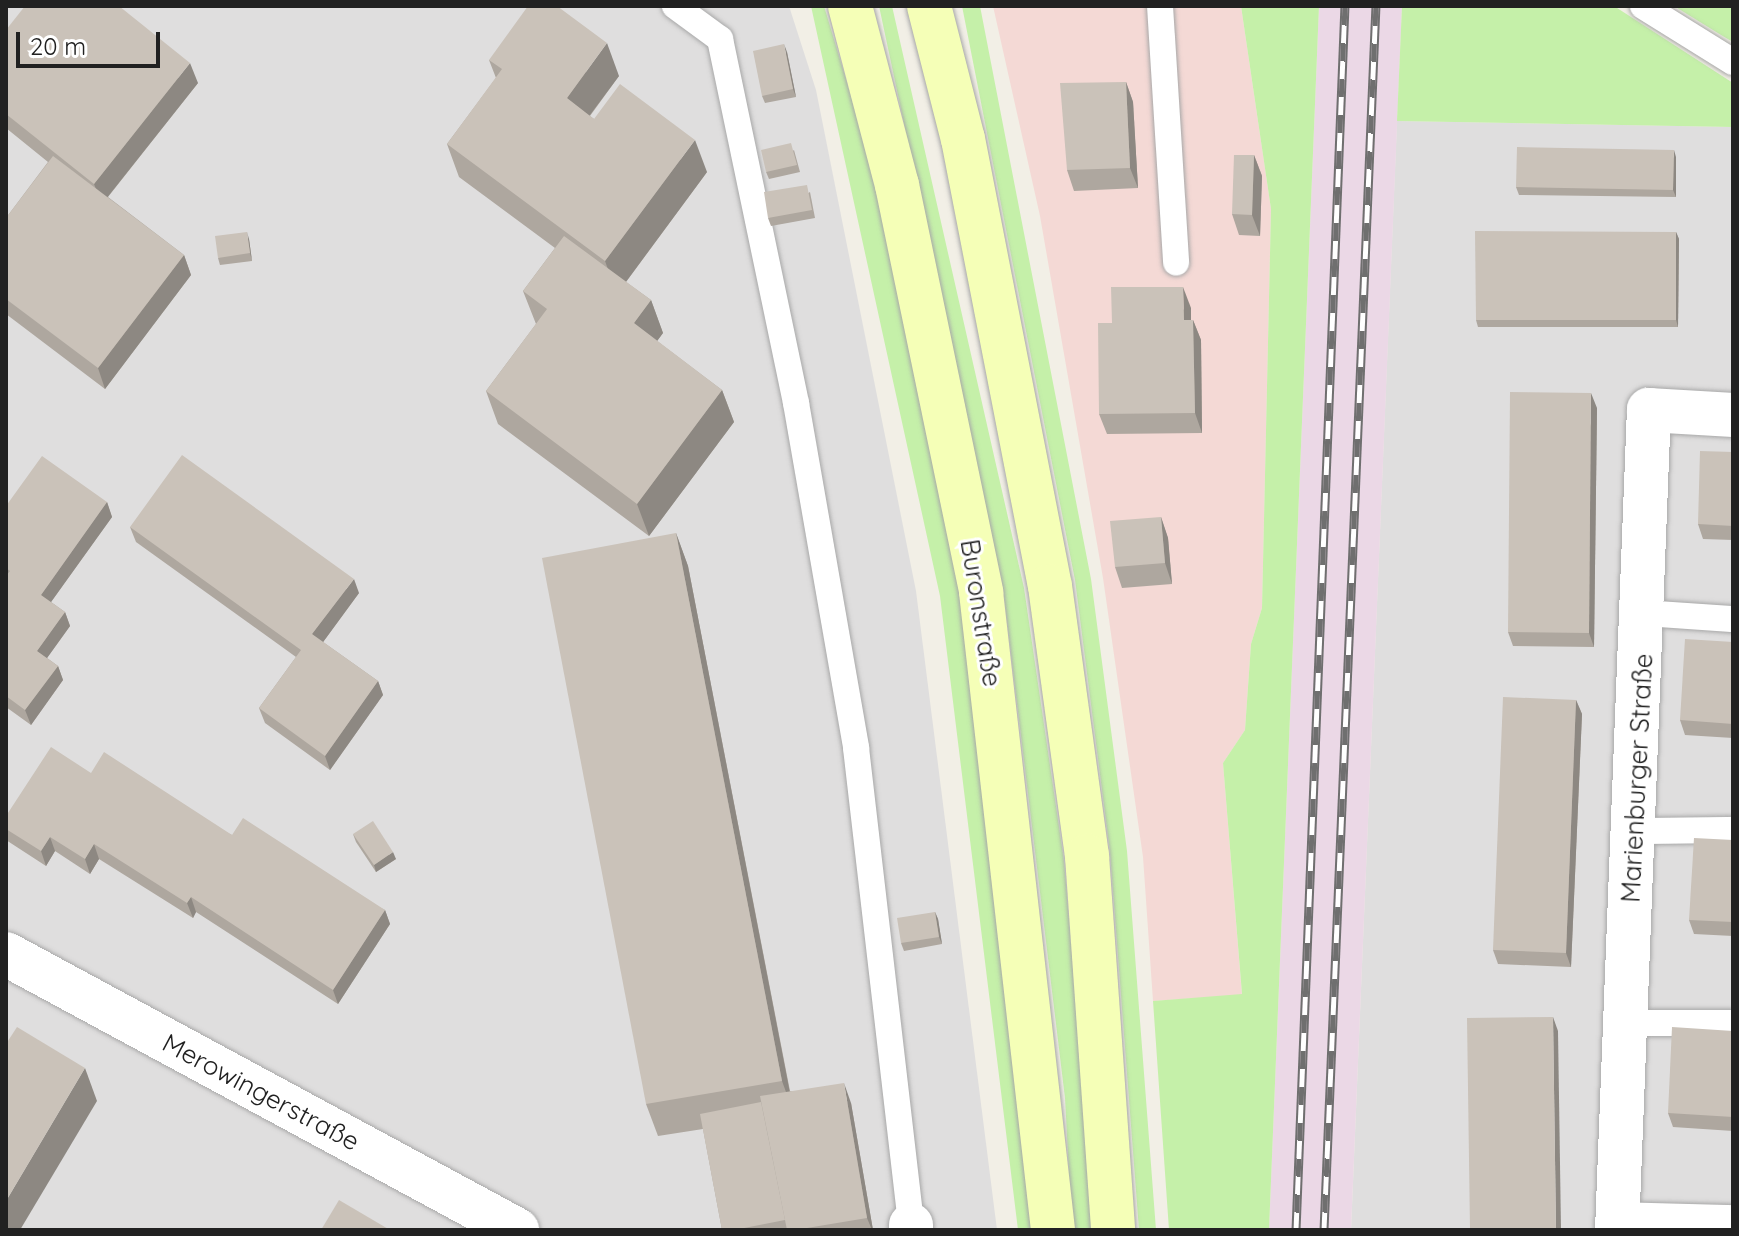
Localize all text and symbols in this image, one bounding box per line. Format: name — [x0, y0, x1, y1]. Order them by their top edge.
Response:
scale bar — [20, 16, 164, 66]
text: 20 m — [30, 31, 86, 61]
street label: Buronstraße — [954, 537, 1008, 689]
street label: Marienburger Straße — [1615, 653, 1659, 903]
street label: Merowingerstraße — [157, 1027, 365, 1157]

